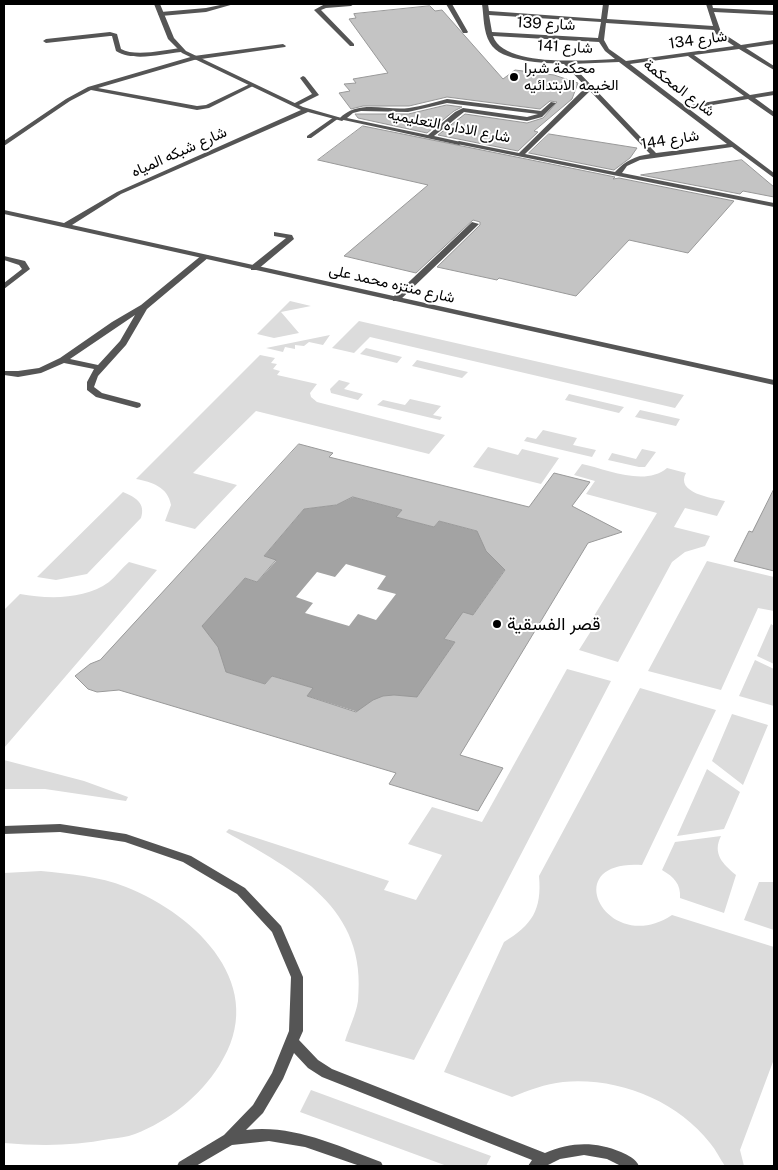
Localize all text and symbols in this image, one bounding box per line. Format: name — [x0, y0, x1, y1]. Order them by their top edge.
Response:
street label: شارع 139 — [516, 13, 576, 35]
street label: شارع 134 — [668, 27, 728, 53]
street label: شارع 141 — [537, 37, 593, 57]
street label: شارع المحكمة — [640, 55, 718, 121]
place label: محكمة شبرا الخيمه الابتدائيه — [524, 59, 619, 94]
marker: محكمة شبرا الخيمه الابتدائيه — [508, 71, 520, 83]
street label: شارع الاداره التعليميه — [386, 105, 512, 147]
street label: شارع شبكه المياه — [128, 123, 230, 181]
street label: شارع 144 — [640, 127, 700, 153]
street label: شارع منتزه محمد على — [327, 261, 457, 307]
place label: قصر الفسقية — [507, 613, 600, 635]
marker: قصر الفسقية — [491, 618, 503, 630]

